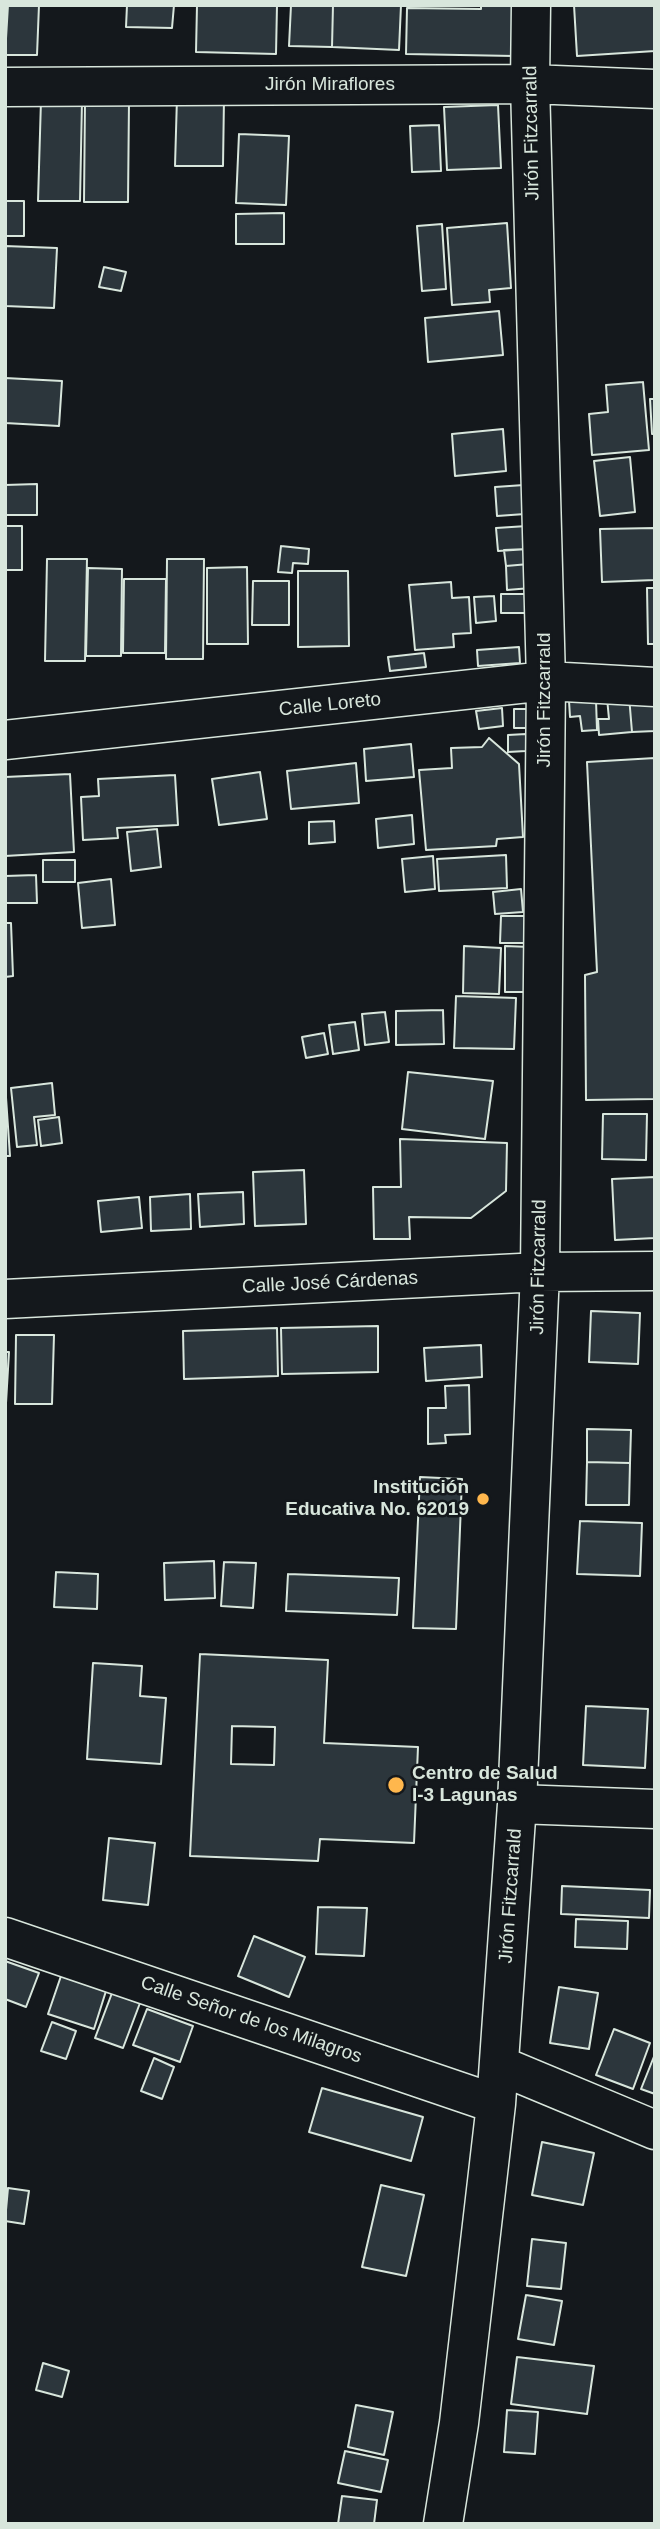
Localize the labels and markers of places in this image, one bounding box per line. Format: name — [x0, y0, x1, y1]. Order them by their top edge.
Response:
place label: Institución Educativa No. 62019 — [285, 1477, 469, 1521]
marker: Institución Educativa No. 62019 — [475, 1491, 491, 1507]
place label: Centro de Salud I-3 Lagunas — [412, 1763, 558, 1807]
marker: Centro de Salud I-3 Lagunas — [386, 1775, 406, 1795]

